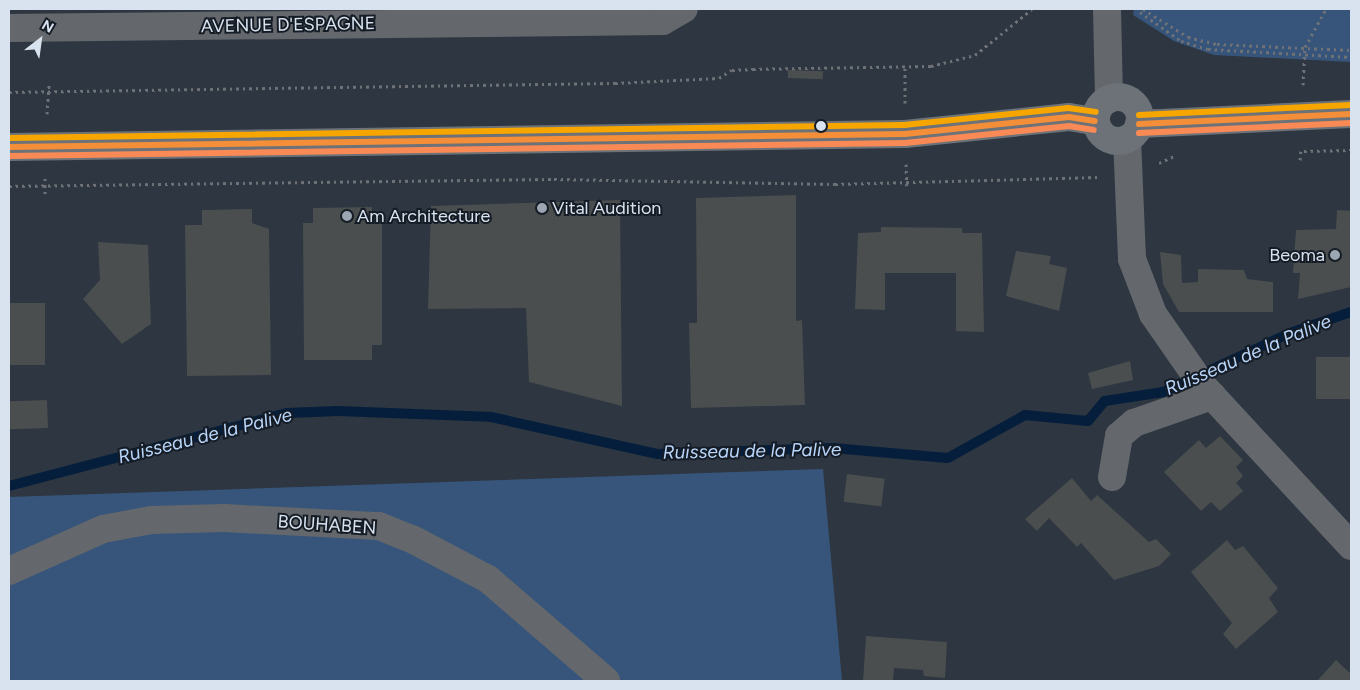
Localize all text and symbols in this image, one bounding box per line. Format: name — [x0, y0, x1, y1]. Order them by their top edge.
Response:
street label: AVENUE D'ESPAGNE — [201, 13, 375, 37]
north arrow — [15, 15, 65, 65]
text: N — [39, 17, 57, 37]
unlabelled marker — [816, 121, 826, 131]
place label: Vital Audition — [552, 197, 661, 219]
marker: Vital Audition — [536, 202, 548, 214]
place label: Am Architecture — [357, 205, 490, 227]
marker: Am Architecture — [341, 210, 353, 222]
place label: Beoma — [1269, 244, 1325, 266]
marker: Beoma — [1329, 249, 1341, 261]
water label: Ruisseau de la Palive — [1161, 310, 1335, 400]
water label: Ruisseau de la Palive — [116, 403, 294, 469]
water label: Ruisseau de la Palive — [663, 438, 841, 464]
street label: BOUHABEN — [277, 511, 377, 539]

